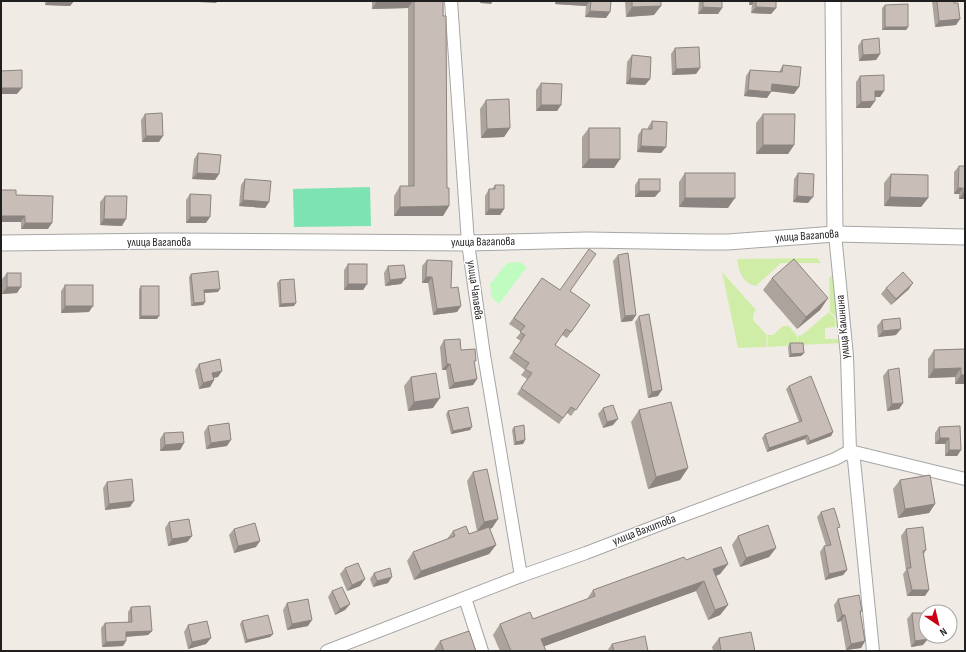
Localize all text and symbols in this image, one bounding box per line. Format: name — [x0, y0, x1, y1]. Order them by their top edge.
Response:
street label: улица Вагапова — [775, 226, 840, 246]
street label: улица Вагапова — [451, 234, 516, 250]
street label: улица Вагапова — [127, 235, 191, 250]
street label: улица Чапаева — [463, 259, 487, 321]
street label: улица Калинина — [833, 294, 853, 360]
street label: улица Вахитова — [610, 511, 678, 549]
north arrow — [918, 604, 958, 644]
text: N — [937, 625, 950, 639]

